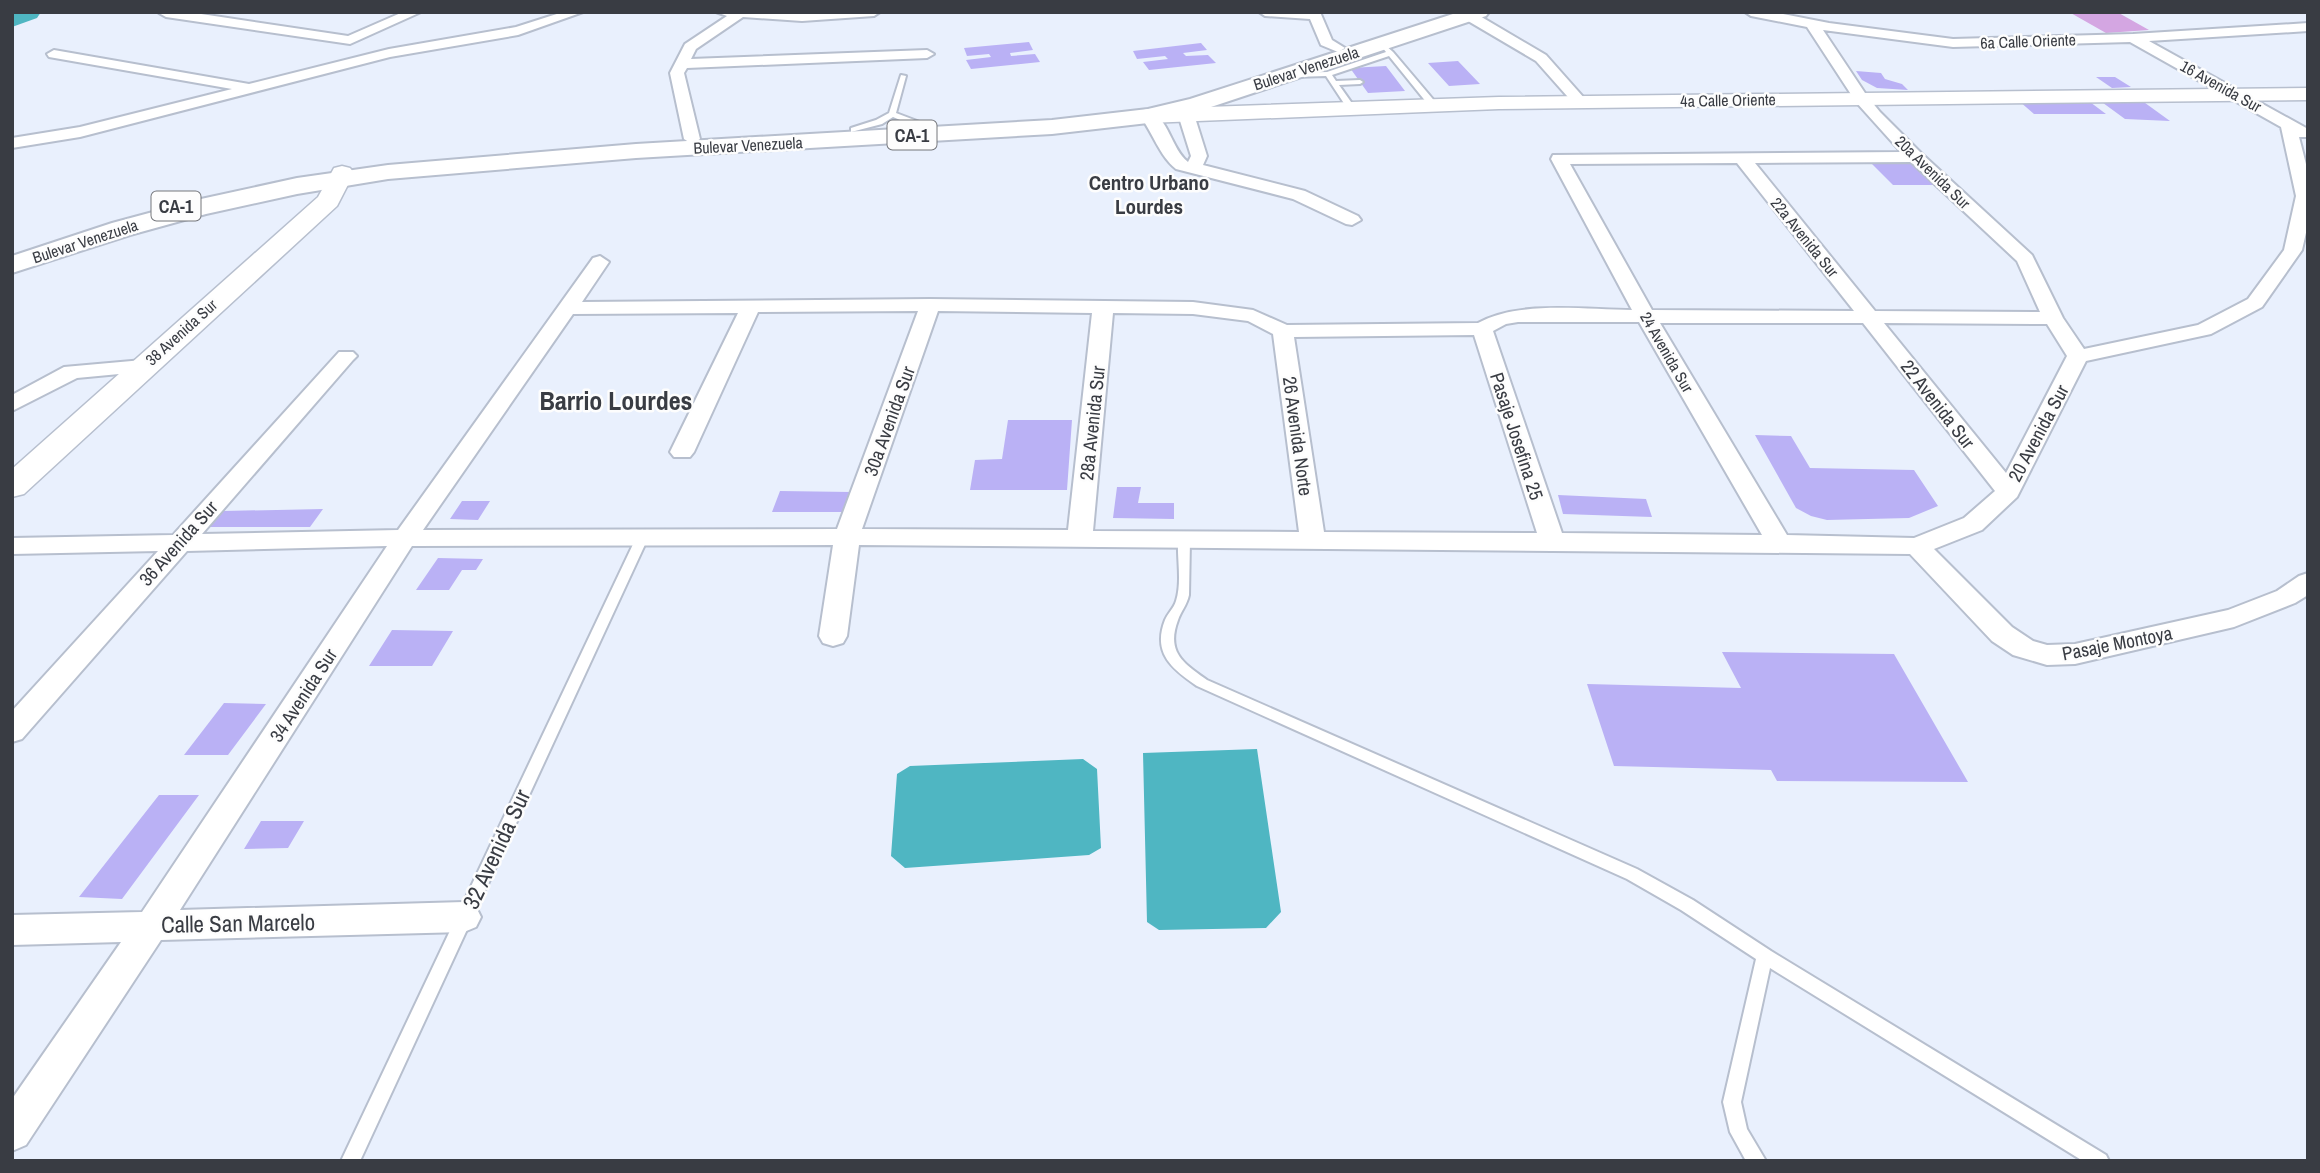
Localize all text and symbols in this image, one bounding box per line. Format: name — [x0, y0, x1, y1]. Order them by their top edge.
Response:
street label: 6a Calle Oriente — [1980, 28, 2076, 54]
street label: Bulevar Venezuela — [1251, 40, 1362, 95]
street label: 16 Avenida Sur — [2177, 55, 2266, 118]
street label: 4a Calle Oriente — [1680, 88, 1776, 112]
road number: CA-1 — [888, 120, 936, 150]
street label: 20a Avenida Sur — [1891, 130, 1976, 214]
street label: Bulevar Venezuela — [693, 131, 804, 159]
district label: Centro Urbano Lourdes — [1089, 168, 1209, 221]
road number: CA-1 — [152, 191, 200, 220]
street label: 22a Avenida Sur — [1766, 192, 1844, 282]
street label: Bulevar Venezuela — [30, 213, 141, 268]
street label: 38 Avenida Sur — [140, 293, 222, 370]
street label: 24 Avenida Sur — [1635, 308, 1699, 397]
street label: 22 Avenida Sur — [1895, 354, 1981, 455]
street label: 30a Avenida Sur — [857, 362, 921, 479]
street label: 28a Avenida Sur — [1073, 364, 1111, 482]
street label: Pasaje Josefina 25 — [1484, 369, 1550, 503]
street label: 26 Avenida Norte — [1277, 375, 1319, 497]
street label: 20 Avenida Sur — [2002, 379, 2075, 486]
district label: Barrio Lourdes — [540, 383, 692, 418]
street label: 36 Avenida Sur — [133, 494, 224, 591]
street label: Pasaje Montoya — [2060, 620, 2175, 666]
street label: 34 Avenida Sur — [263, 643, 343, 747]
street label: 32 Avenida Sur — [455, 783, 538, 914]
street label: Calle San Marcelo — [161, 906, 315, 940]

